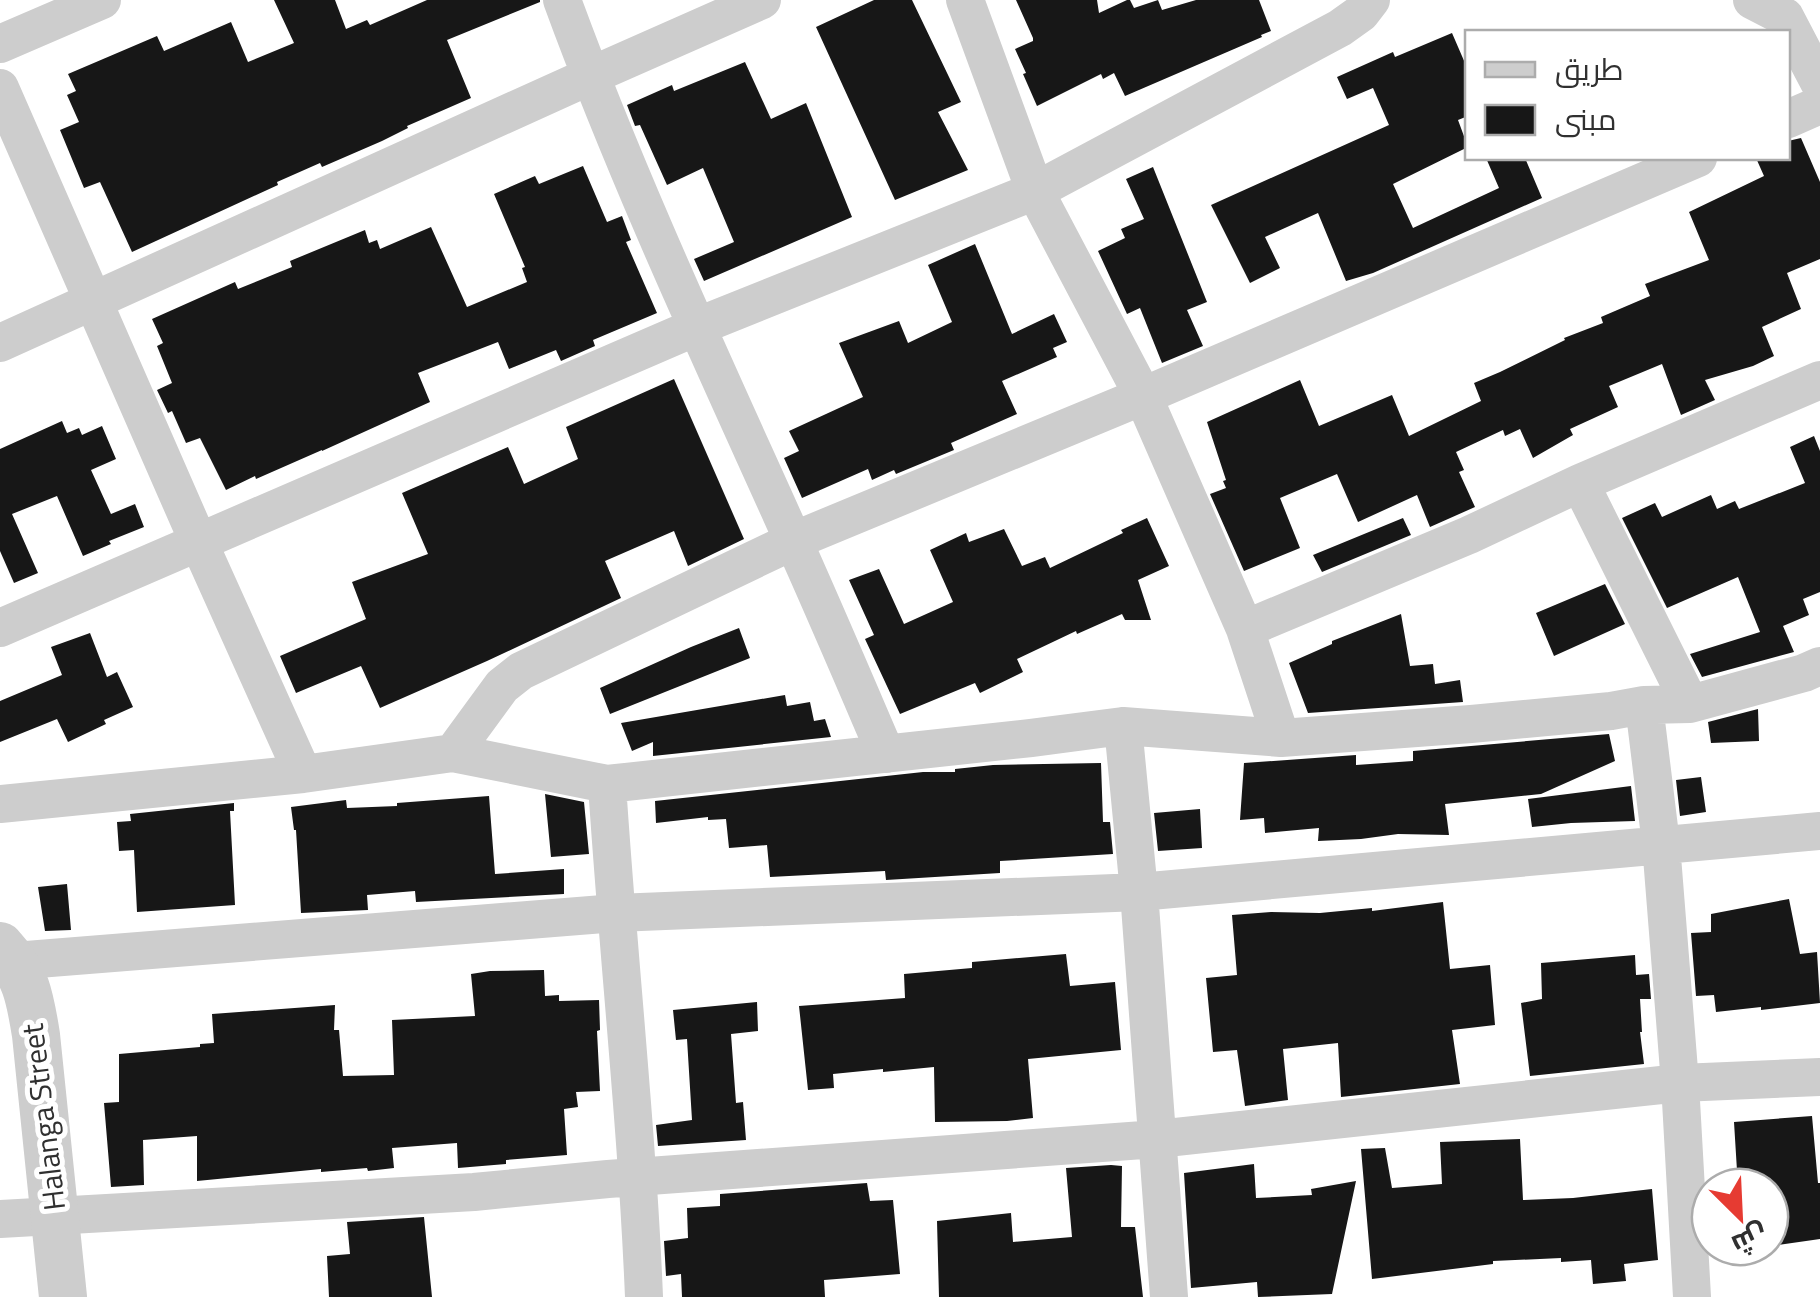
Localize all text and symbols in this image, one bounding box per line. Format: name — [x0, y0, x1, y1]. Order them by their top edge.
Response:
legend — [1465, 30, 1790, 160]
text: طريق — [1555, 46, 1624, 92]
text: مبنى — [1555, 96, 1616, 142]
street label: Halanga Street — [9, 1021, 77, 1213]
north arrow — [1690, 1167, 1790, 1267]
text: ش — [1725, 1213, 1776, 1267]

